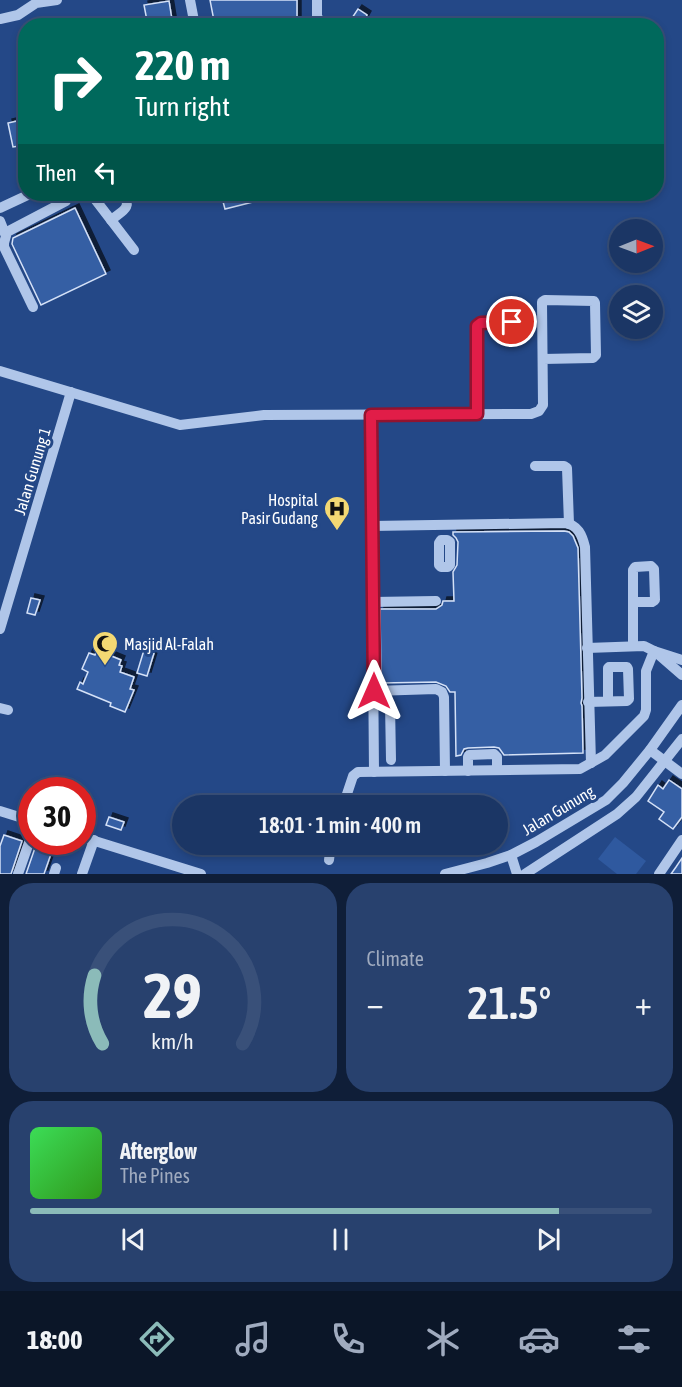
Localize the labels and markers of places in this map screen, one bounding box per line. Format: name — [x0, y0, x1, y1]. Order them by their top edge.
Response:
pin — [486, 296, 537, 347]
place label: Hospital Pasir Gudang — [241, 491, 319, 528]
hospital icon: Hospital Pasir Gudang — [322, 494, 352, 532]
mosque icon: Masjid Al-Falah — [90, 629, 120, 667]
place label: Masjid Al-Falah — [124, 635, 214, 654]

